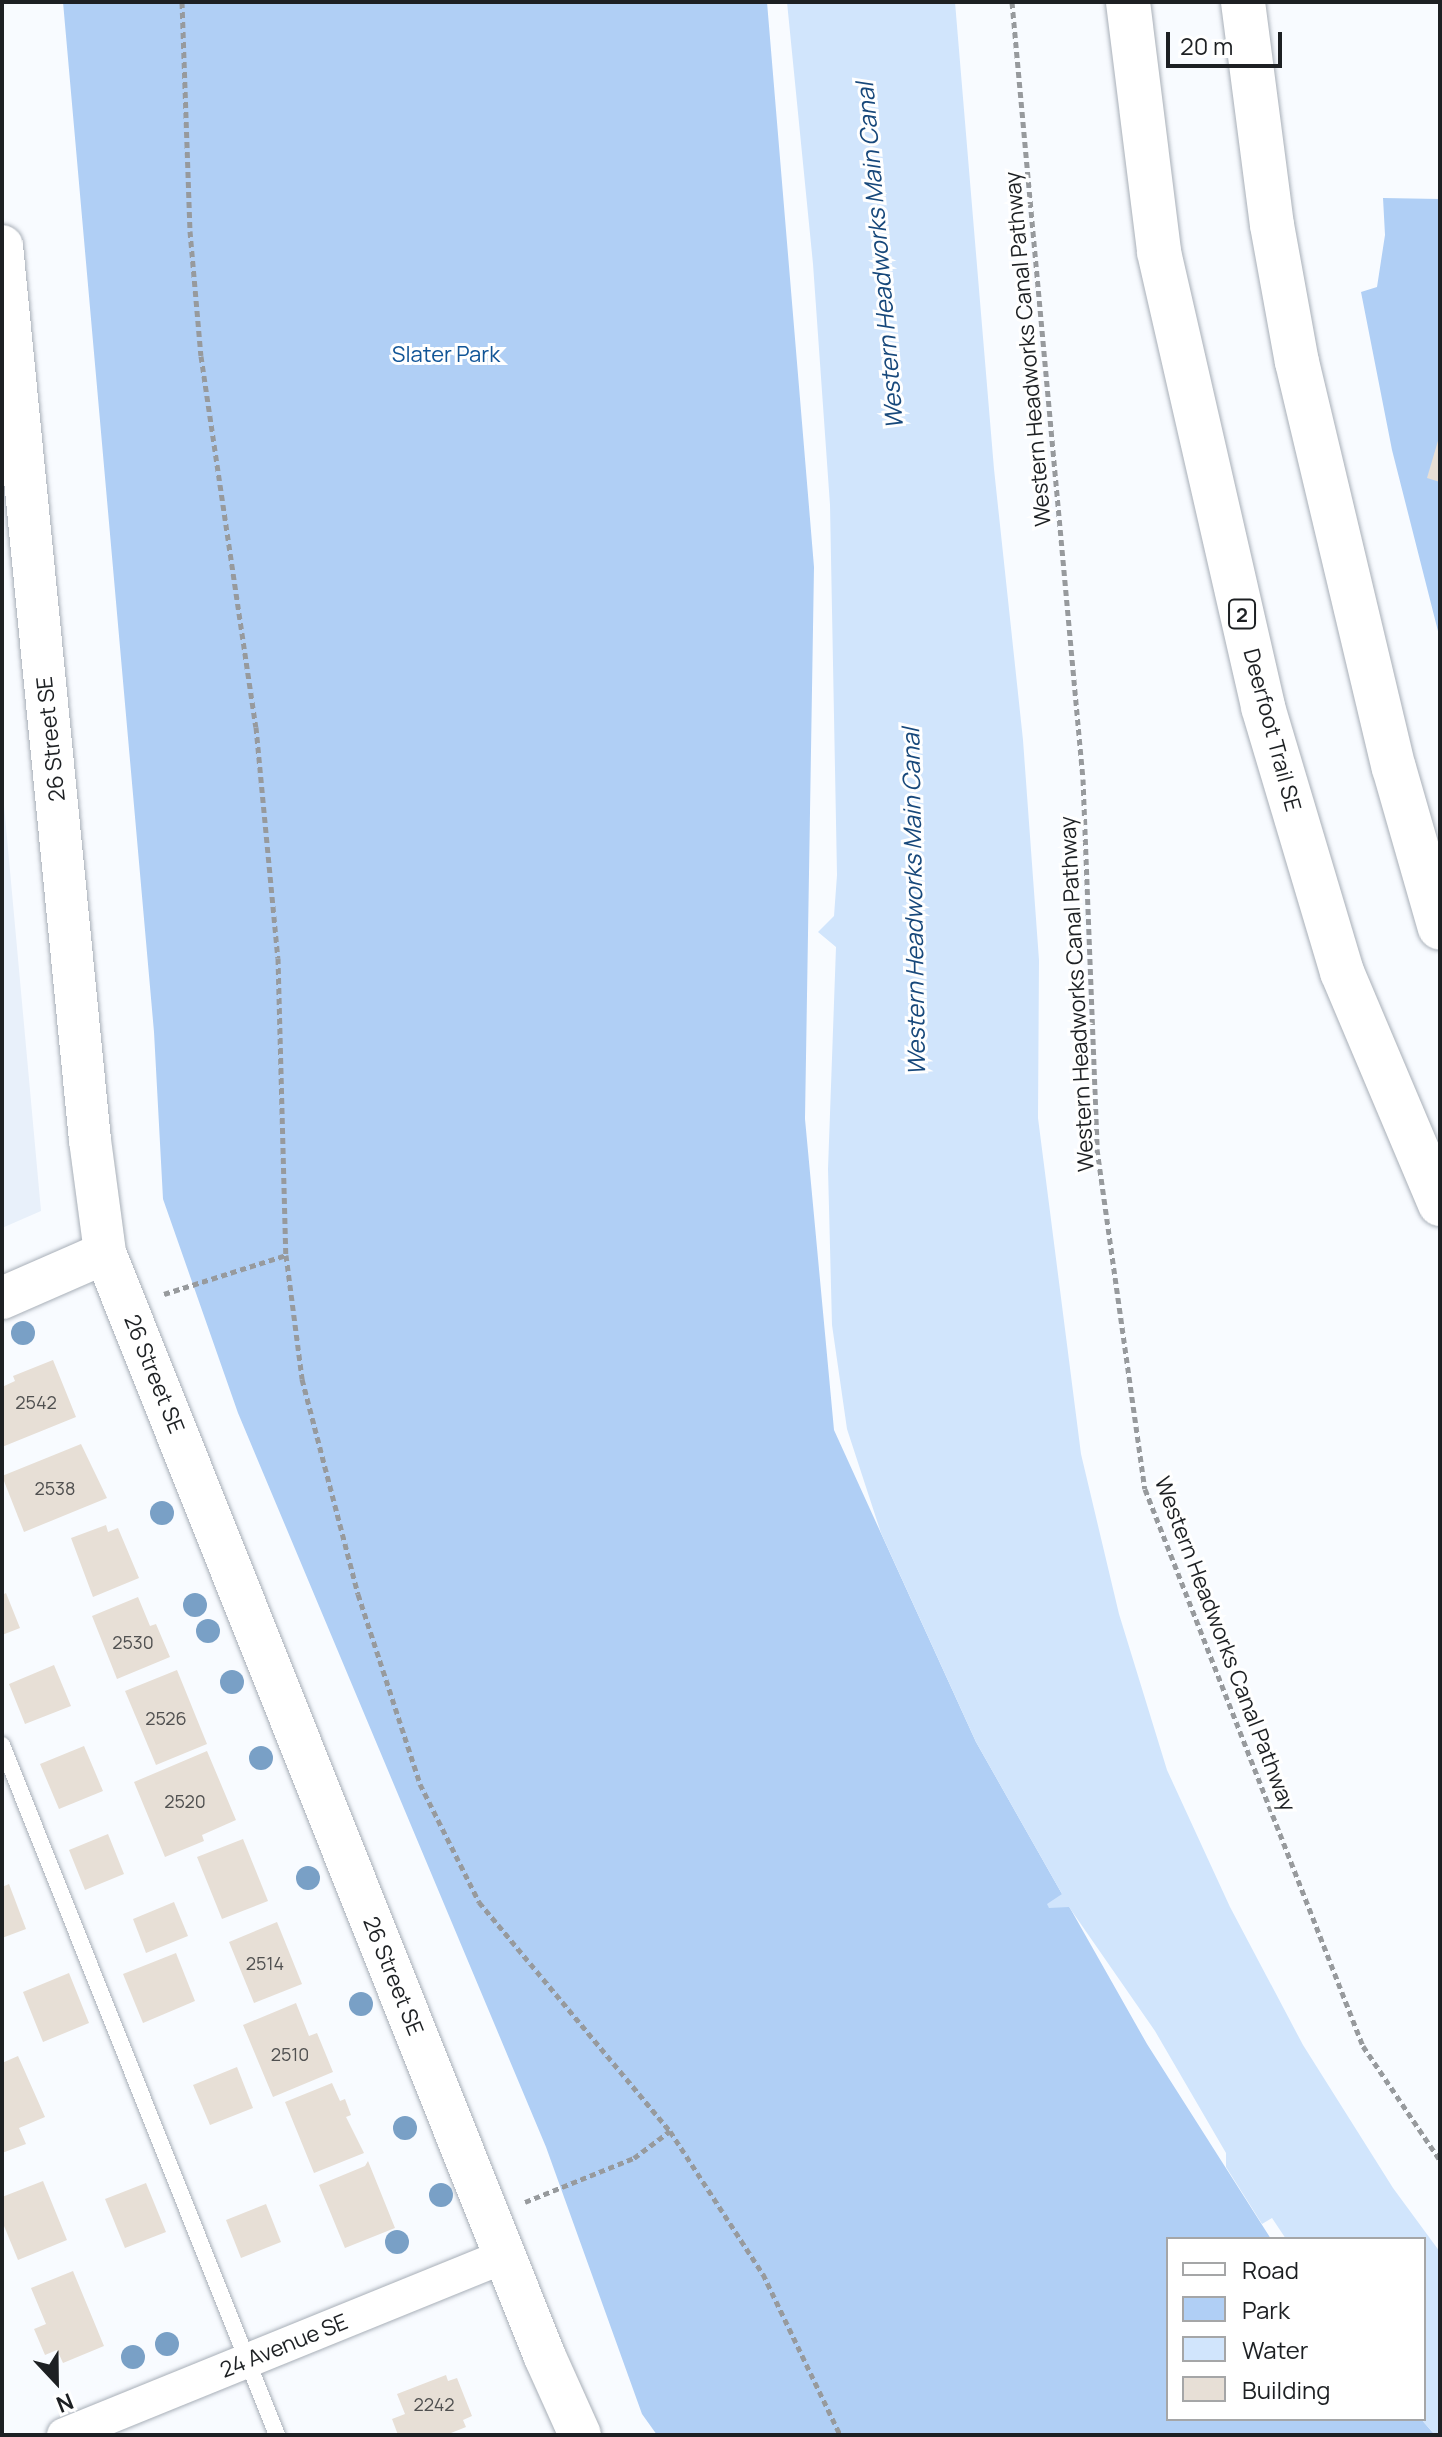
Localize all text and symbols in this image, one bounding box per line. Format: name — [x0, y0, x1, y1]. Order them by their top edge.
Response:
scale bar — [1170, 16, 1286, 66]
text: 20 m — [1180, 29, 1233, 62]
water label: Western Headworks Main Canal — [849, 81, 909, 431]
street label: Western Headworks Canal Pathway — [999, 170, 1057, 528]
park label: Slater Park — [392, 342, 500, 368]
road number: 2 — [1228, 598, 1256, 630]
street label: Deerfoot Trail SE — [1238, 646, 1306, 814]
street label: 26 Street SE — [31, 675, 71, 803]
water label: Western Headworks Main Canal — [896, 728, 930, 1076]
street label: Western Headworks Canal Pathway — [1054, 815, 1100, 1173]
street label: 26 Street SE — [118, 1311, 190, 1437]
house number: 2542 — [15, 1391, 57, 1413]
street label: Western Headworks Canal Pathway — [1149, 1473, 1301, 1815]
house number: 2538 — [34, 1477, 76, 1499]
house number: 2530 — [112, 1631, 154, 1653]
house number: 2526 — [145, 1707, 187, 1729]
house number: 2520 — [164, 1790, 206, 1812]
street label: 26 Street SE — [357, 1913, 429, 2039]
house number: 2514 — [246, 1952, 284, 1974]
house number: 2510 — [271, 2043, 309, 2065]
legend — [1166, 2237, 1426, 2421]
text: Road — [1242, 2253, 1299, 2286]
text: Park — [1242, 2293, 1290, 2326]
street label: 24 Avenue SE — [216, 2308, 352, 2384]
text: Water — [1242, 2333, 1309, 2366]
north arrow — [16, 2341, 96, 2421]
text: Building — [1242, 2373, 1330, 2406]
text: N — [52, 2386, 78, 2420]
house number: 2242 — [413, 2393, 455, 2415]

